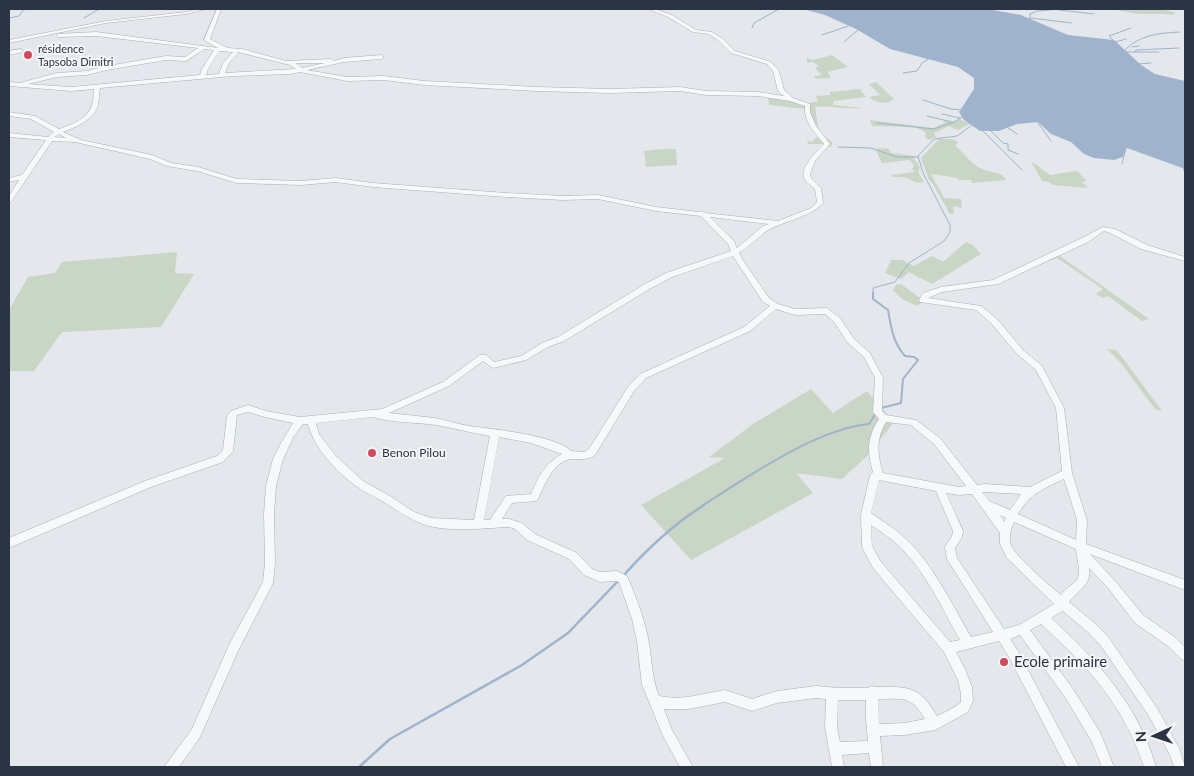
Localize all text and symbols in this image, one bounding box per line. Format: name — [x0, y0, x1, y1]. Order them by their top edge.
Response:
place label: résidence Tapsoba Dimitri — [38, 42, 114, 68]
marker: résidence Tapsoba Dimitri — [22, 49, 34, 61]
place label: Benon Pilou — [382, 445, 446, 460]
marker: Benon Pilou — [366, 447, 378, 459]
place label: Ecole primaire — [1014, 652, 1107, 670]
marker: Ecole primaire — [998, 656, 1010, 668]
north arrow — [1129, 711, 1179, 761]
text: N — [1132, 731, 1149, 743]

